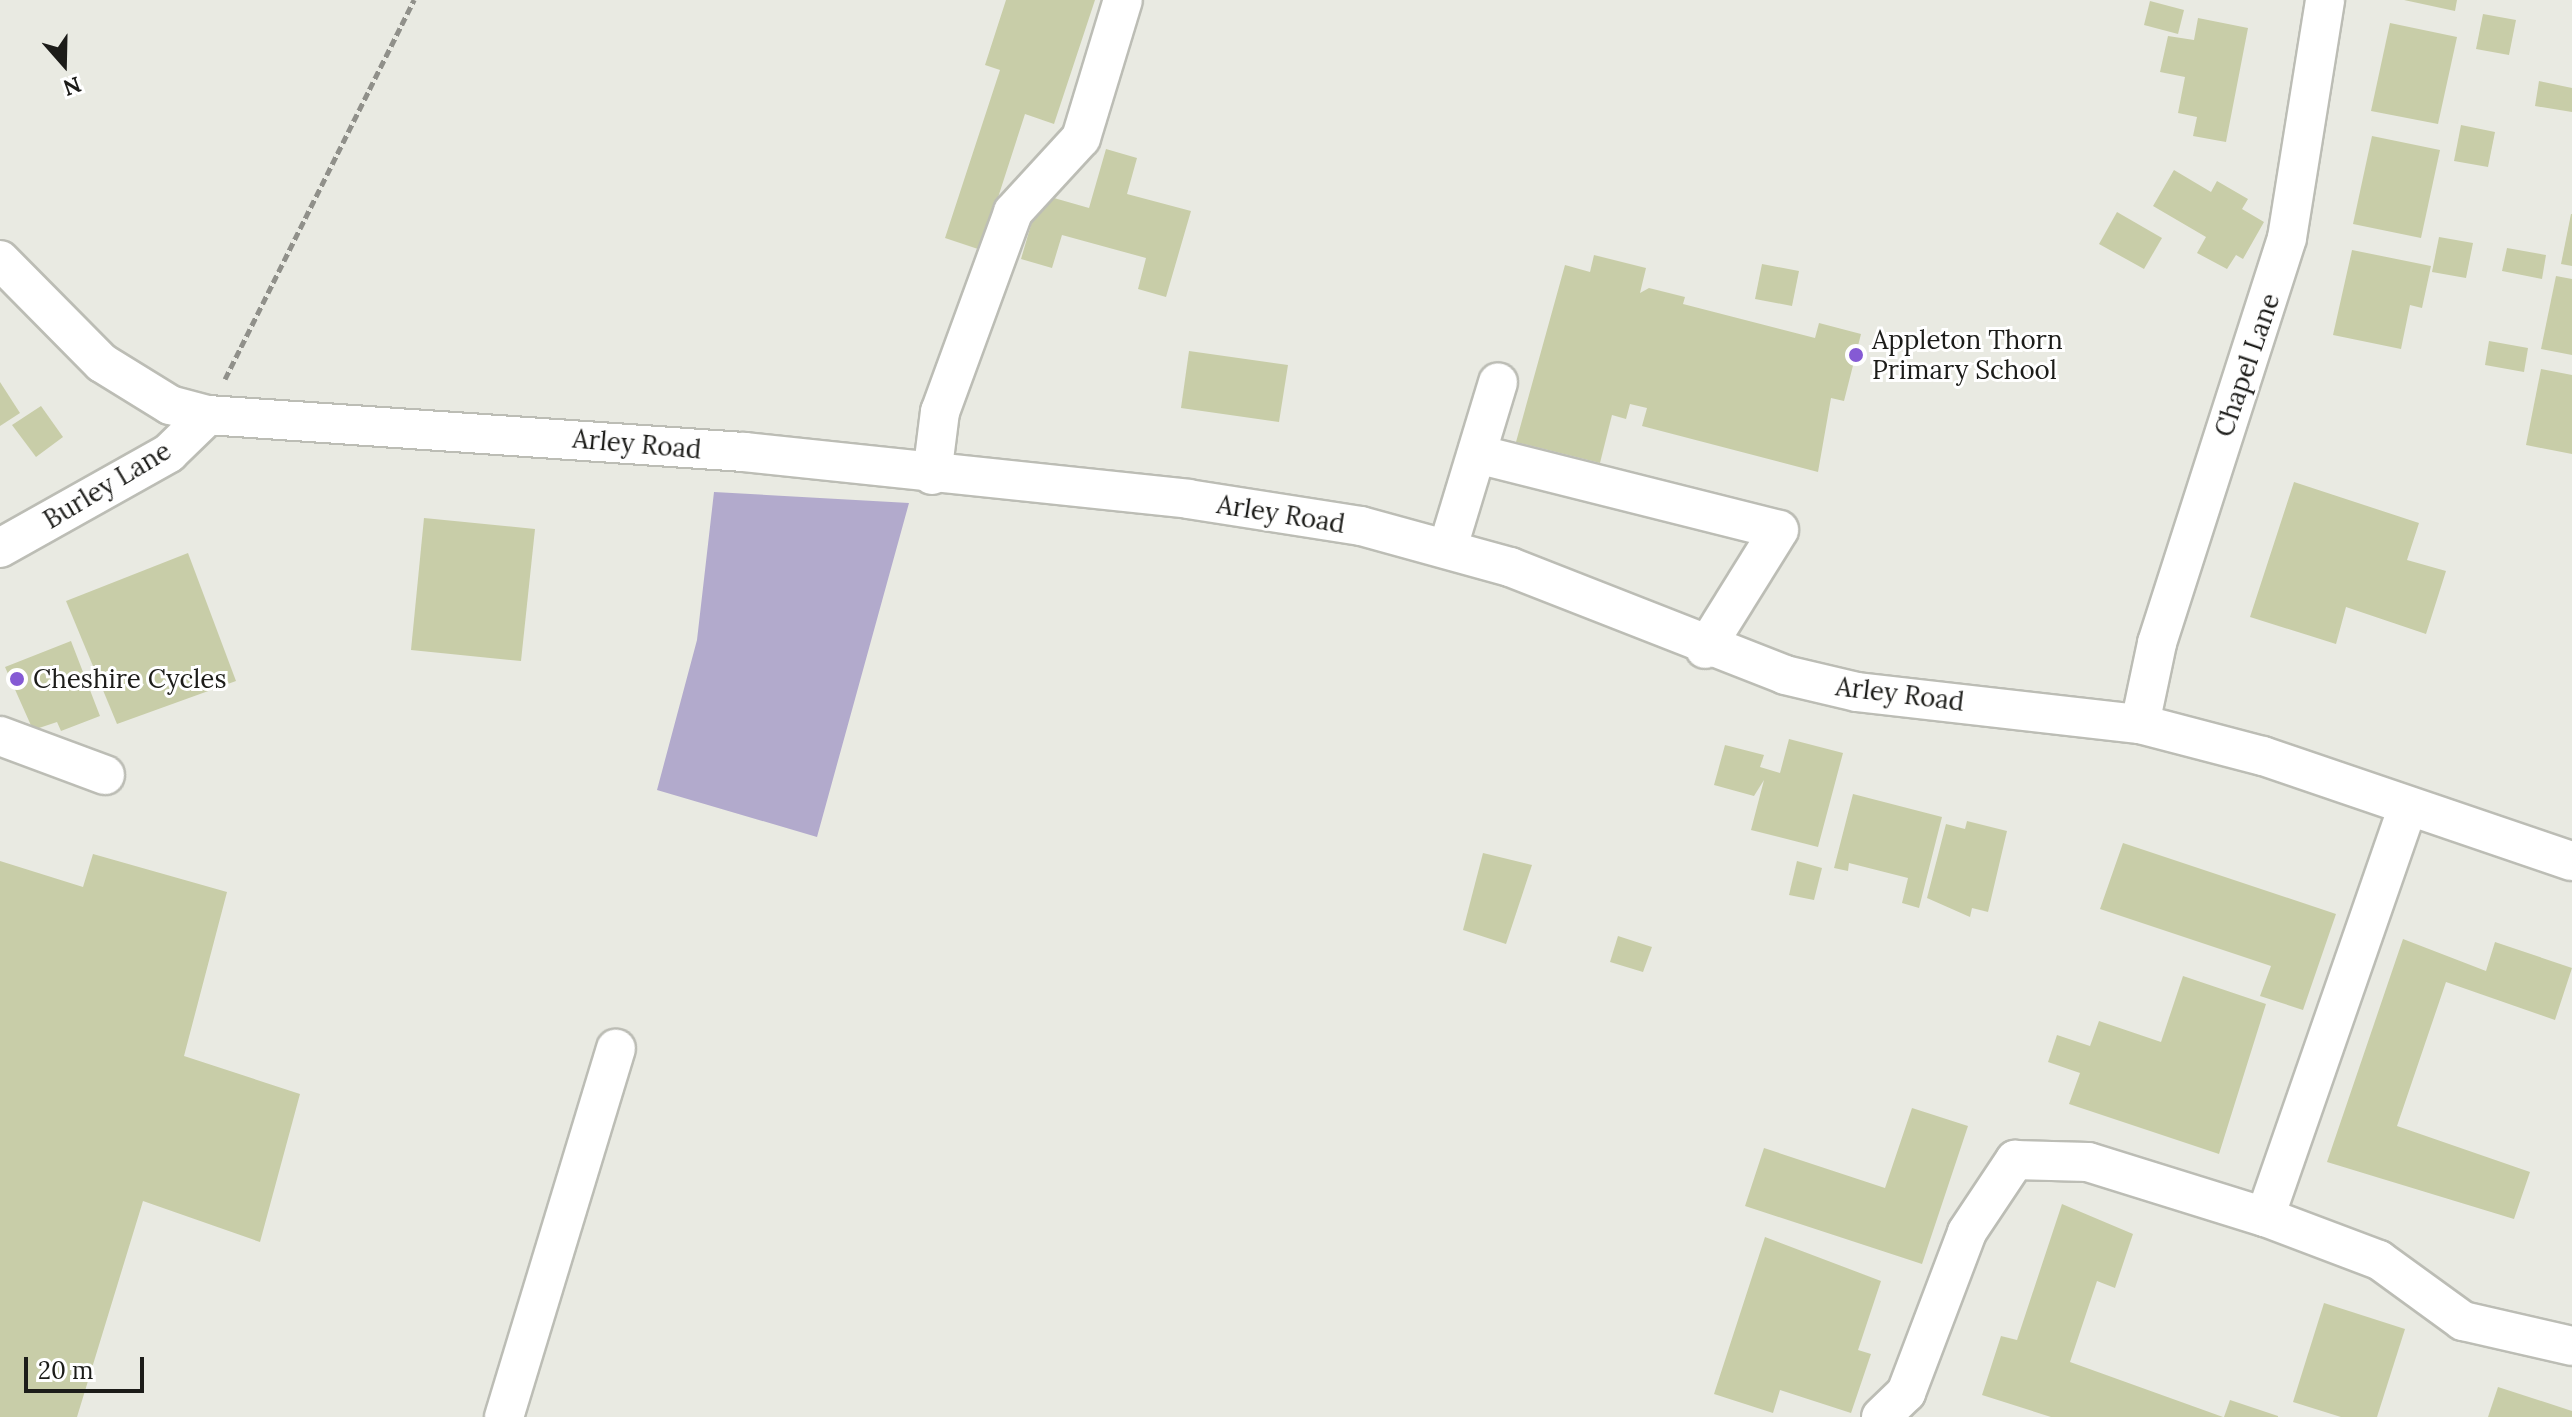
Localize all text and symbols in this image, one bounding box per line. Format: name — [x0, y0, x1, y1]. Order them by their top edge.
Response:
north arrow — [24, 24, 104, 104]
text: N — [59, 70, 85, 103]
street label: Chapel Lane — [2208, 289, 2286, 441]
place label: Appleton Thorn Primary School — [1872, 324, 2063, 386]
marker: Appleton Thorn Primary School — [1847, 346, 1865, 364]
street label: Arley Road — [571, 423, 703, 465]
street label: Burley Lane — [38, 435, 176, 535]
street label: Arley Road — [1215, 488, 1347, 540]
place label: Cheshire Cycles — [33, 663, 226, 695]
marker: Cheshire Cycles — [8, 670, 26, 688]
street label: Arley Road — [1834, 671, 1966, 717]
scale bar — [28, 1341, 148, 1391]
text: 20 m — [38, 1355, 94, 1386]

